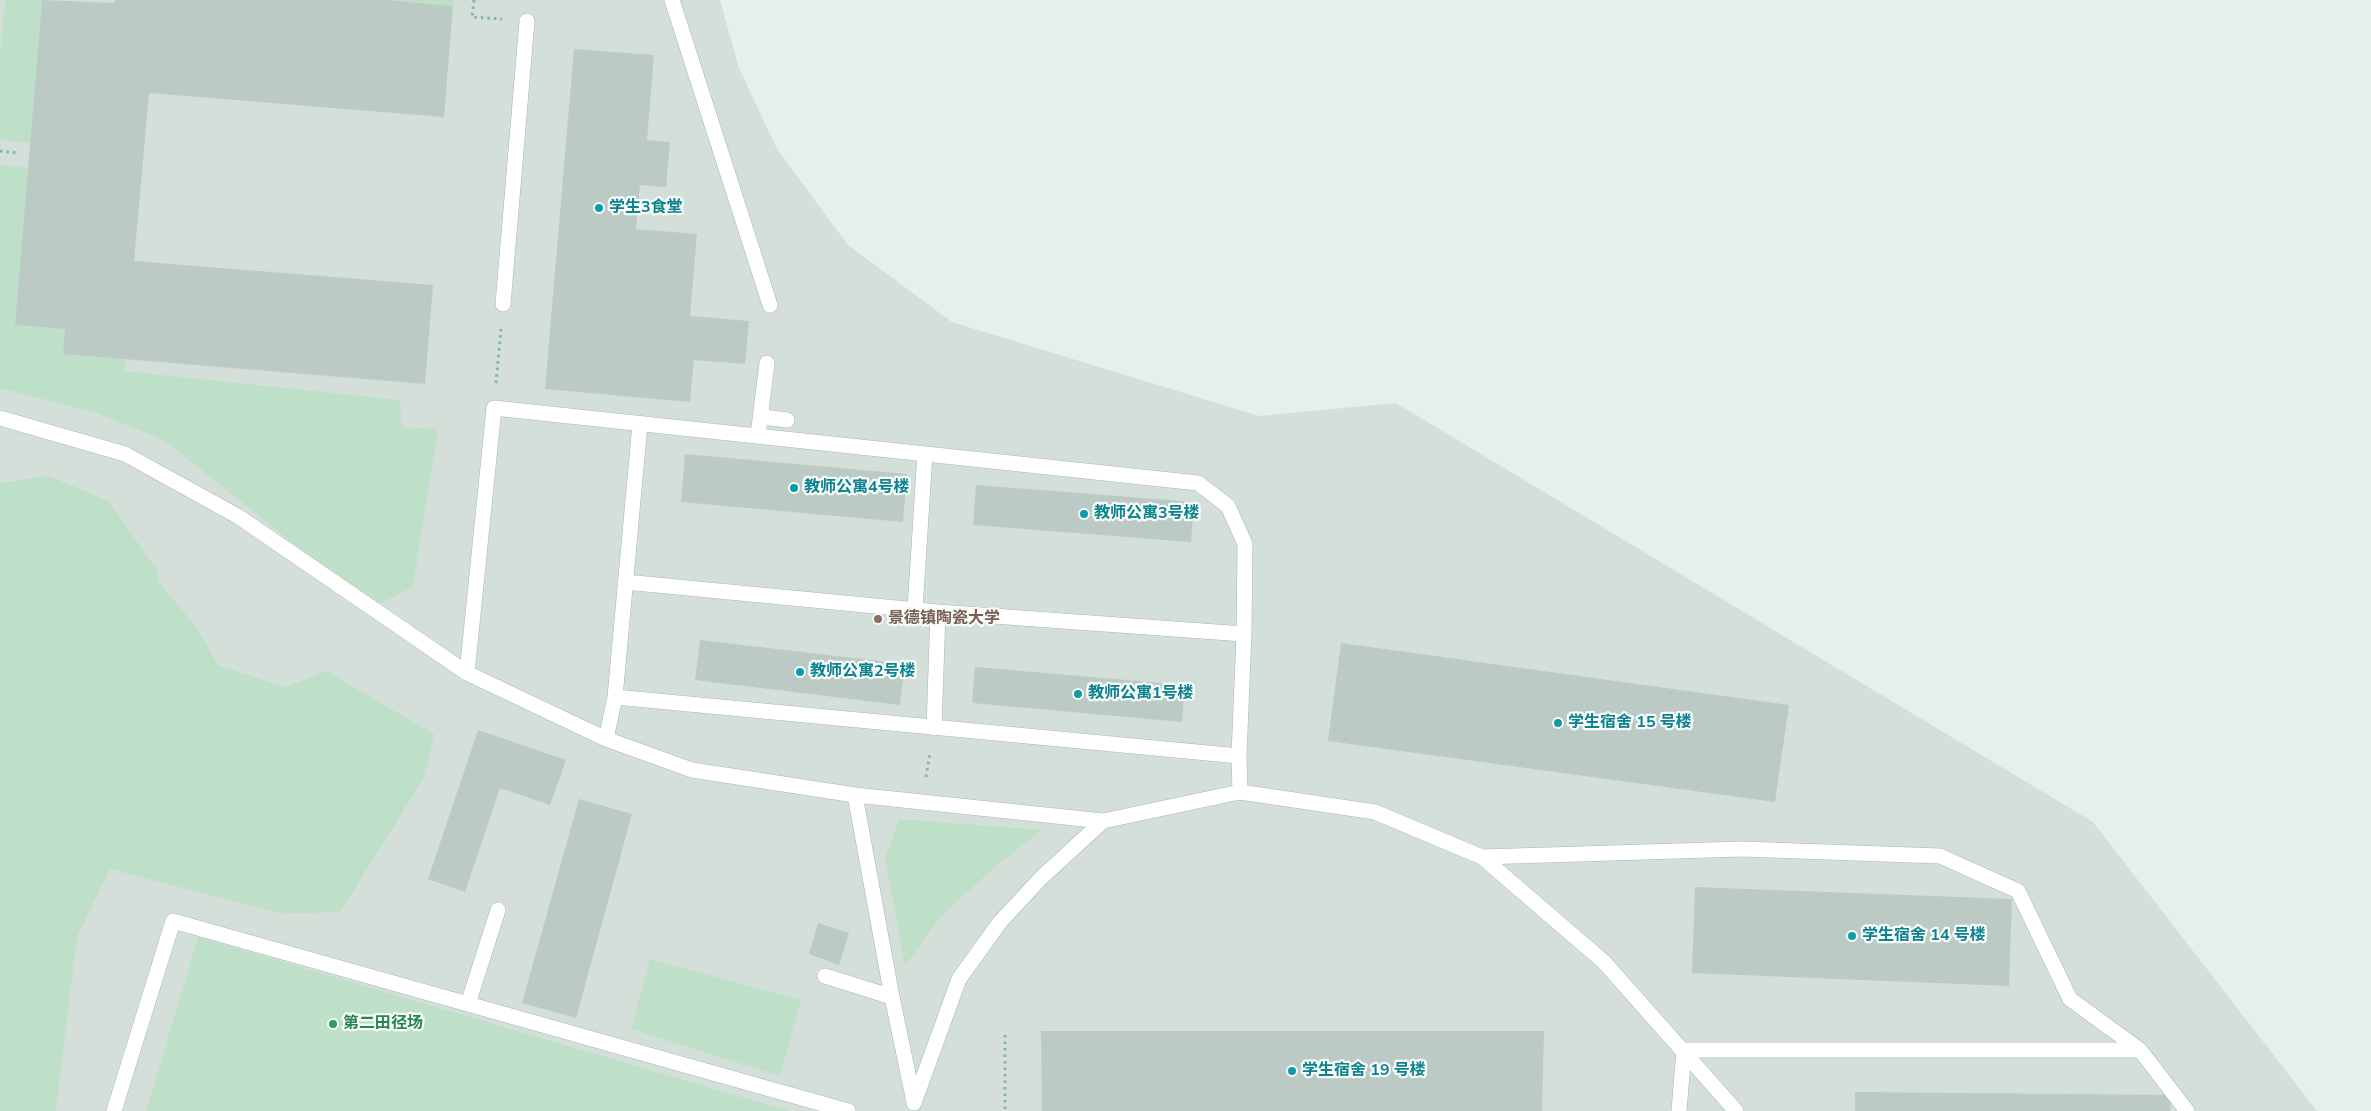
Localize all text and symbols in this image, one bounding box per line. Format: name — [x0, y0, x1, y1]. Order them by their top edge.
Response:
place label: 学生3食堂 — [609, 198, 683, 218]
marker: 学生3食堂 — [593, 202, 605, 214]
place label: 教师公寓4号楼 — [804, 478, 910, 498]
marker: 教师公寓4号楼 — [788, 482, 800, 494]
place label: 教师公寓3号楼 — [1094, 504, 1200, 524]
marker: 教师公寓3号楼 — [1078, 508, 1090, 520]
place label: 景德镇陶瓷大学 — [888, 609, 1000, 629]
marker: 景德镇陶瓷大学 — [872, 613, 884, 625]
place label: 教师公寓2号楼 — [810, 662, 916, 682]
marker: 教师公寓2号楼 — [794, 666, 806, 678]
place label: 教师公寓1号楼 — [1088, 684, 1194, 704]
marker: 教师公寓1号楼 — [1072, 688, 1084, 700]
place label: 学生宿舍 15 号楼 — [1568, 713, 1692, 733]
marker: 学生宿舍 15 号楼 — [1552, 717, 1564, 729]
place label: 学生宿舍 14 号楼 — [1862, 926, 1986, 946]
marker: 学生宿舍 14 号楼 — [1846, 930, 1858, 942]
place label: 第二田径场 — [343, 1014, 423, 1034]
marker: 第二田径场 — [327, 1018, 339, 1030]
place label: 学生宿舍 19 号楼 — [1302, 1061, 1426, 1081]
marker: 学生宿舍 19 号楼 — [1286, 1065, 1298, 1077]

